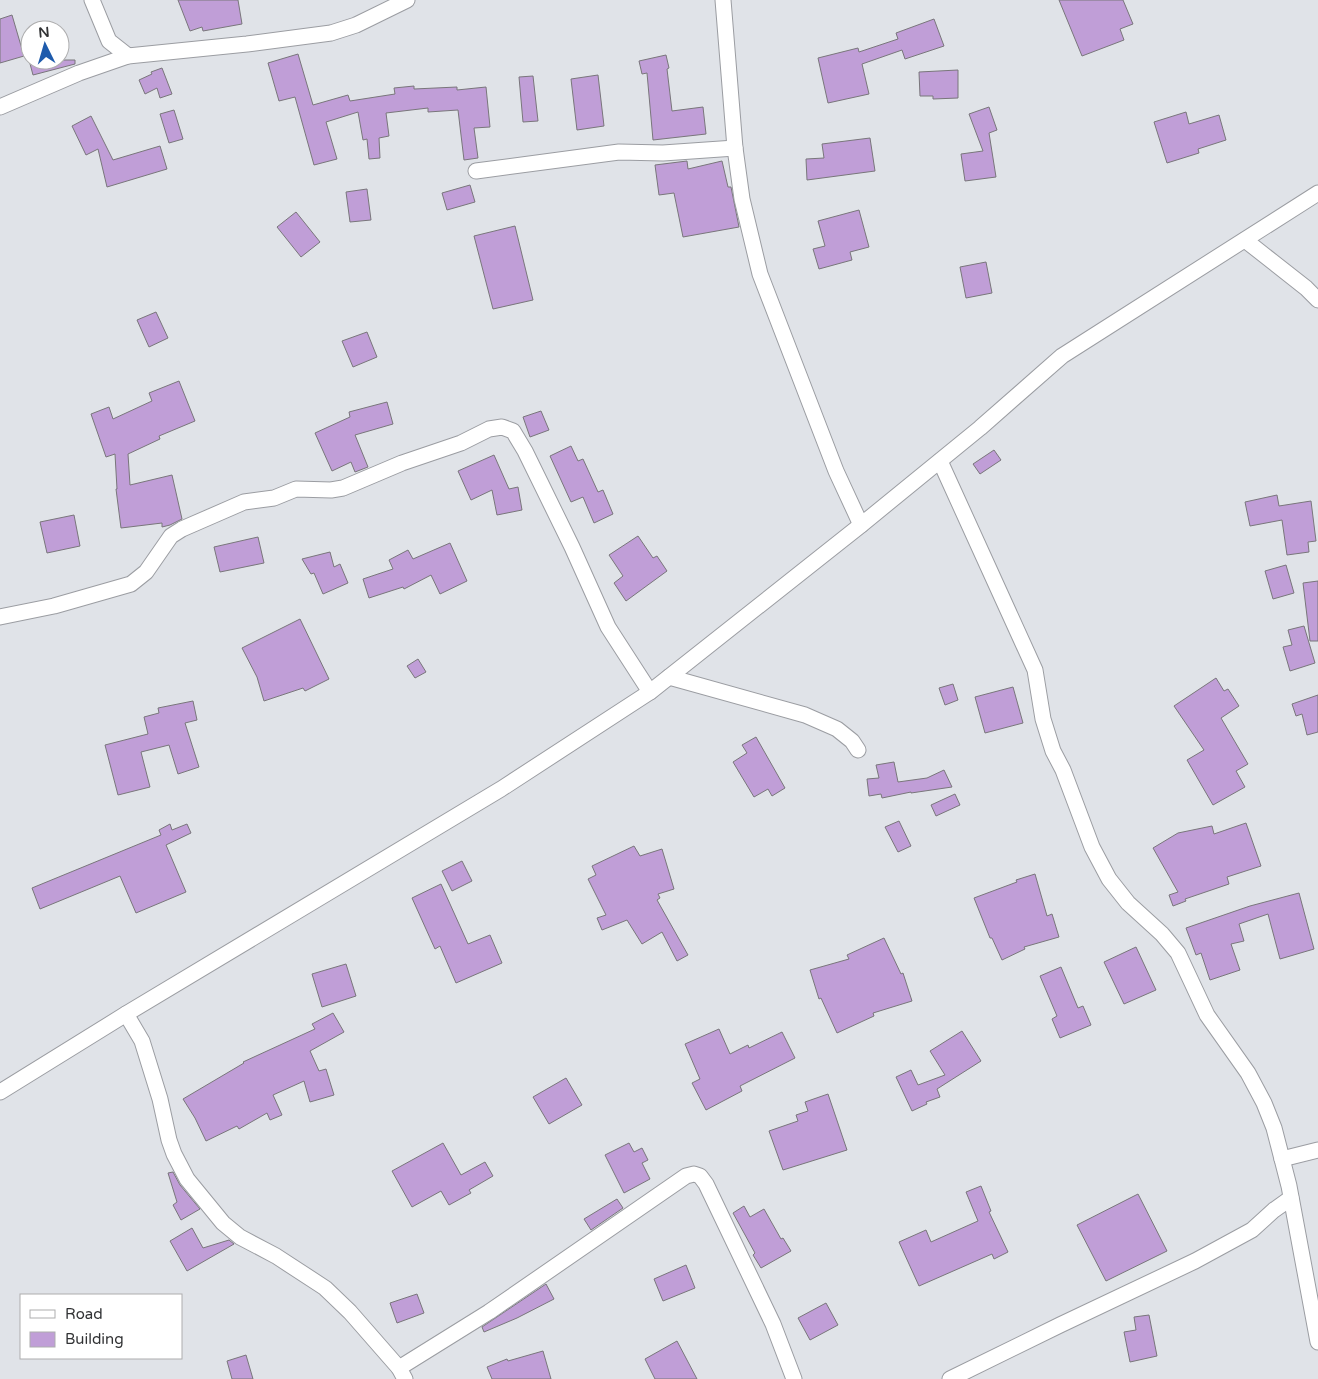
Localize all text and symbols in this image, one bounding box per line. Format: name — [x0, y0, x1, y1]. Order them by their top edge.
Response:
north arrow — [20, 20, 70, 70]
text: N — [38, 24, 50, 42]
legend — [20, 1294, 182, 1359]
text: Road — [65, 1305, 103, 1323]
text: Building — [65, 1330, 124, 1348]

